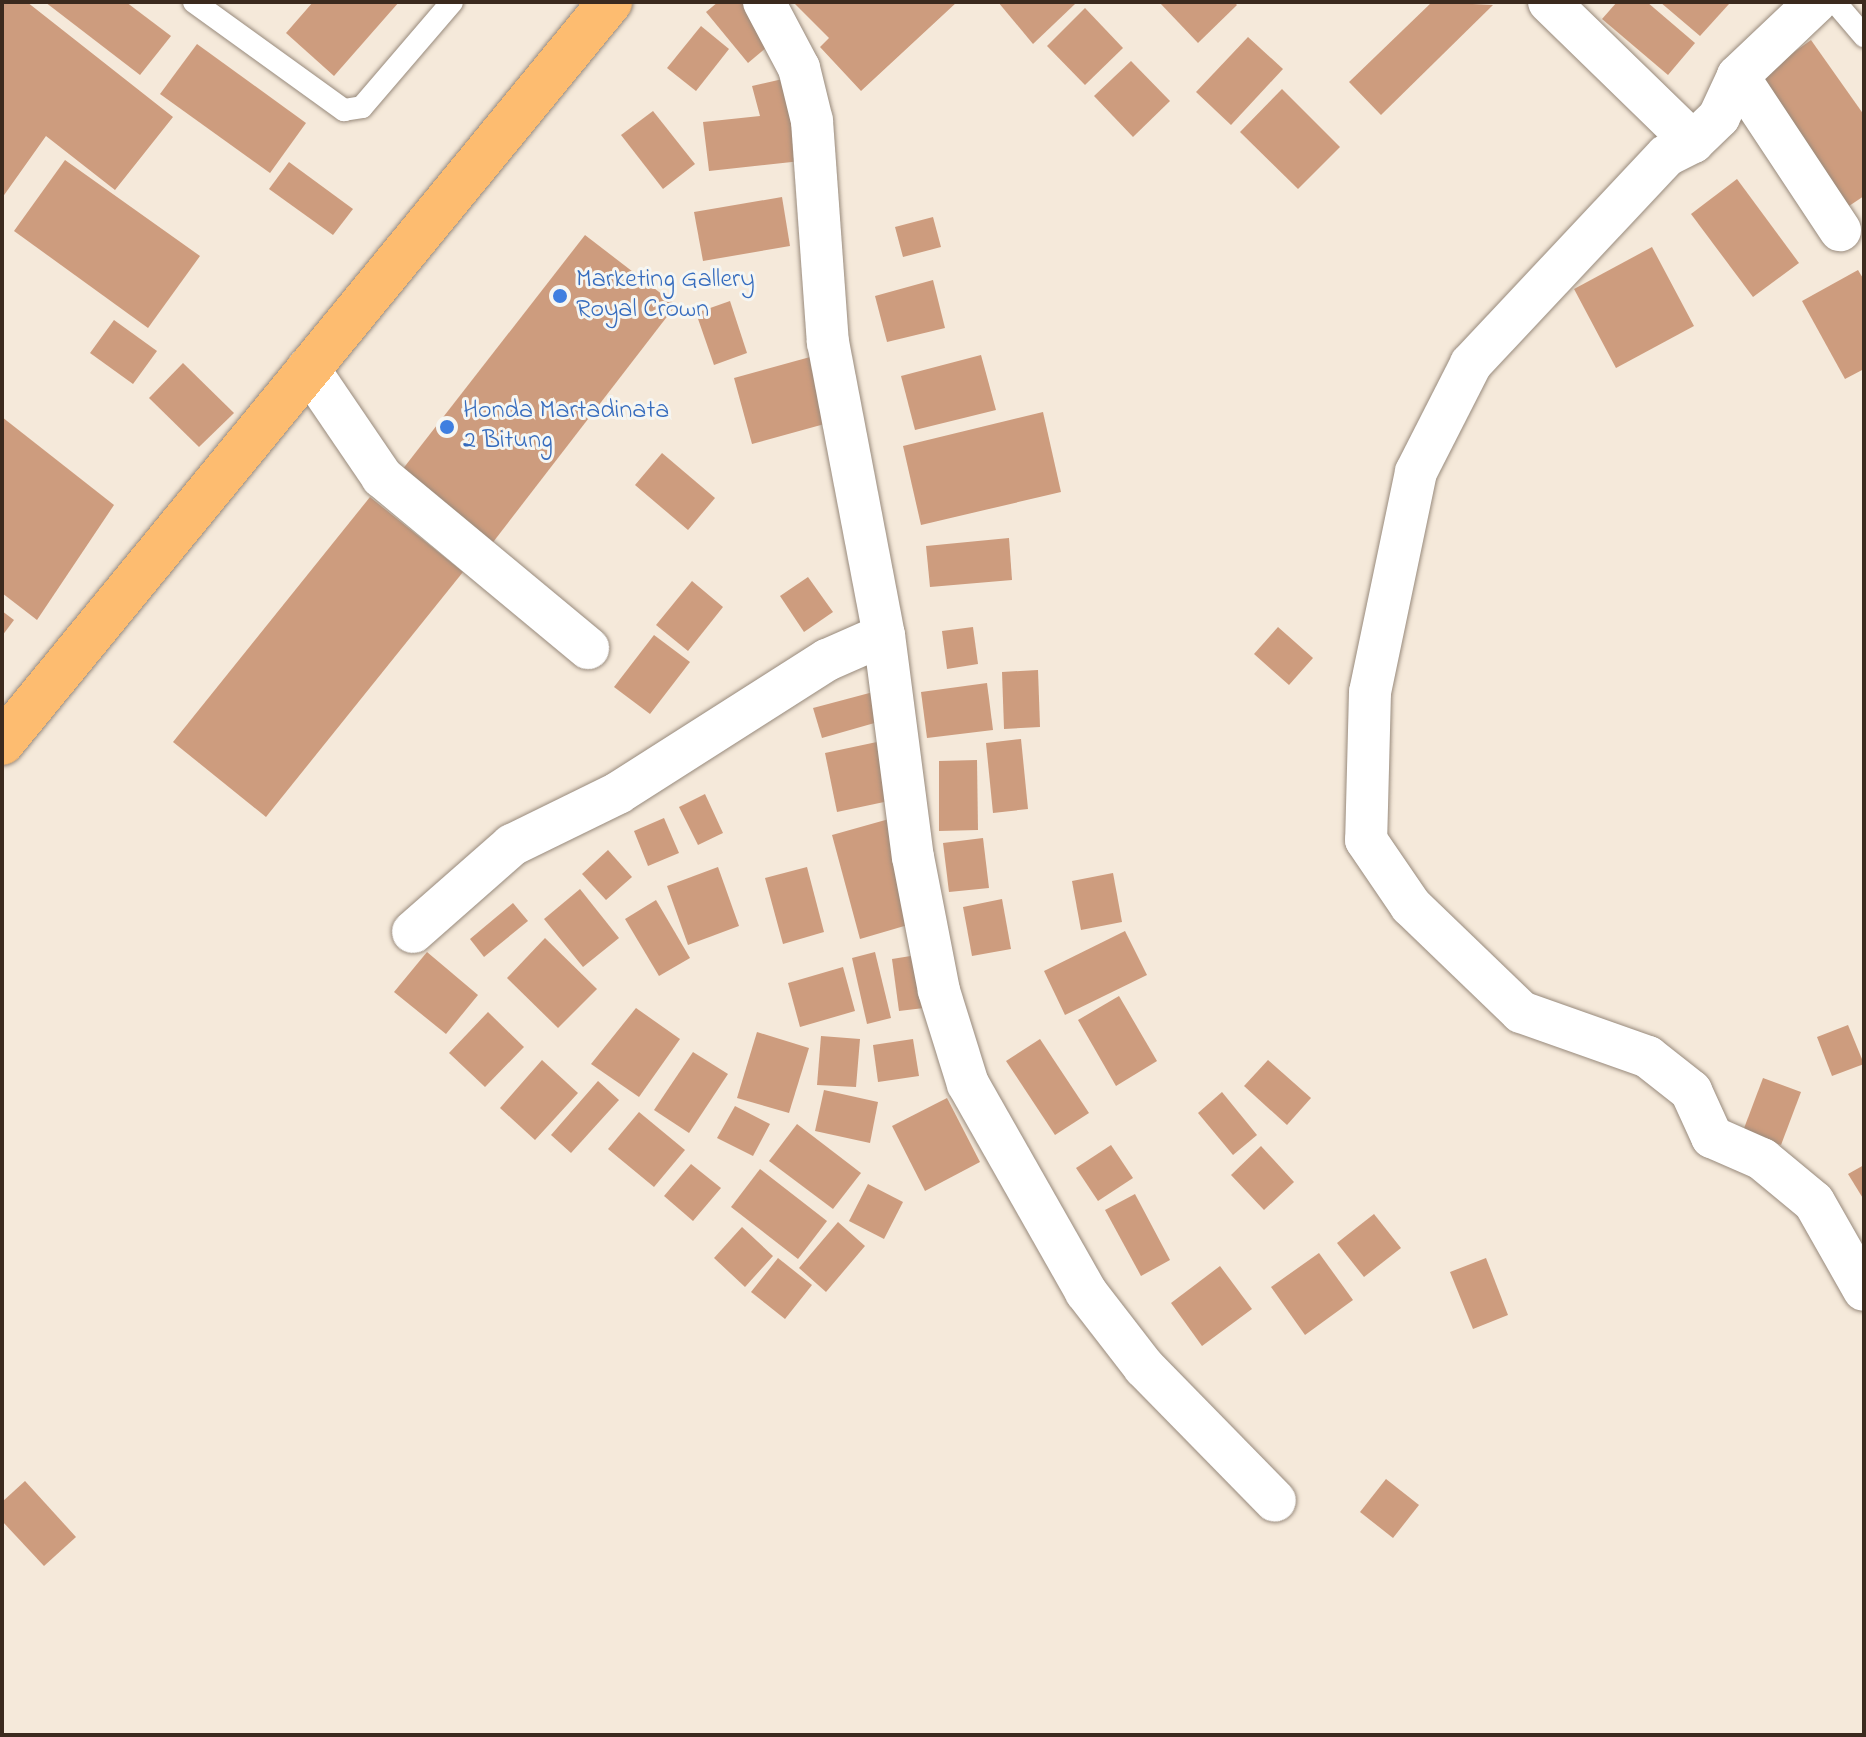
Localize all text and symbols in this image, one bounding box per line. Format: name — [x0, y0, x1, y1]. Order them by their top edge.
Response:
place label: Marketing Gallery Royal Crown — [576, 265, 755, 326]
marker: Marketing Gallery Royal Crown — [551, 287, 569, 305]
place label: Honda Martadinata 2 Bitung — [463, 396, 669, 458]
marker: Honda Martadinata 2 Bitung — [438, 418, 456, 436]

